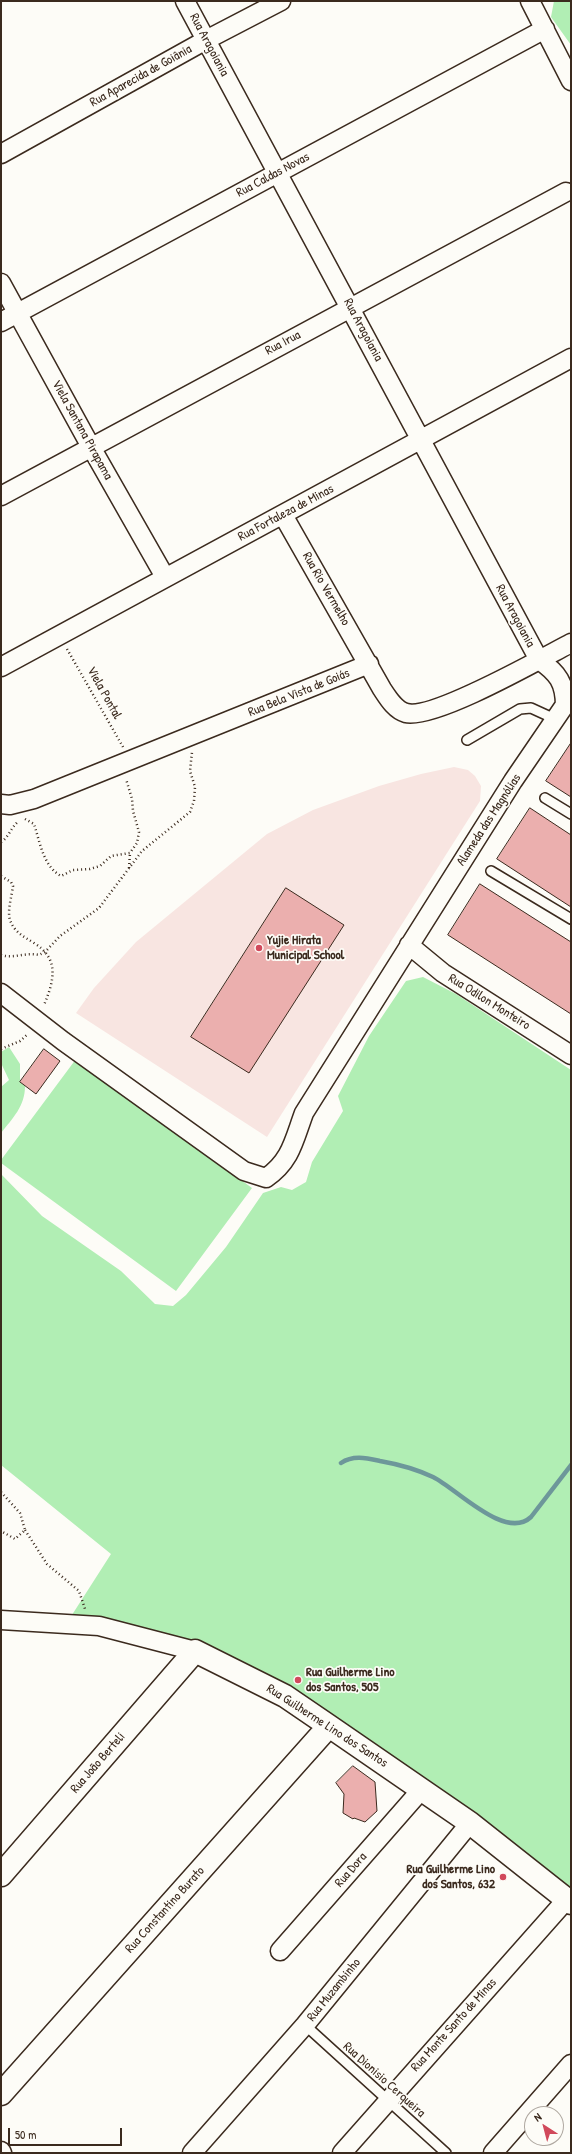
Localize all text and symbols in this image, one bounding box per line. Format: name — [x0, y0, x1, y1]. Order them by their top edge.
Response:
street label: Rua Aragoiania — [186, 11, 232, 79]
street label: Rua Aparecida de Goiânia — [87, 42, 195, 110]
street label: Rua Caldas Novas — [234, 149, 312, 201]
street label: Rua Aragoiania — [340, 296, 386, 364]
street label: Rua Irua — [263, 327, 303, 359]
street label: Viela Santana Pirapama — [48, 378, 116, 482]
street label: Rua Fortaleza de Minas — [236, 481, 336, 545]
street label: Rua Rio Vermelho — [299, 550, 353, 628]
street label: Rua Aragoiania — [492, 582, 538, 650]
street label: Viela Pontal — [83, 664, 125, 722]
street label: Rua Bela Vista de Goiás — [246, 666, 352, 720]
street label: Alameda das Magnólias — [453, 771, 525, 869]
place label: Yujie Hirata Municipal School — [267, 933, 344, 964]
marker: Yujie Hirata Municipal School — [254, 943, 264, 953]
street label: Rua Odilon Monteiro — [445, 971, 533, 1033]
place label: Rua Guilherme Lino dos Santos, 505 — [306, 1665, 395, 1696]
marker: Rua Guilherme Lino dos Santos, 505 — [293, 1675, 303, 1685]
street label: Rua Guilherme Lino dos Santos — [263, 1681, 391, 1771]
street label: Rua João Berteli — [67, 1729, 129, 1797]
street label: Rua Dora — [332, 1850, 370, 1890]
place label: Rua Guilherme Lino dos Santos, 632 — [406, 1862, 495, 1893]
street label: Rua Constantino Burato — [122, 1864, 208, 1956]
marker: Rua Guilherme Lino dos Santos, 632 — [498, 1872, 508, 1882]
street label: Rua Muzambinho — [304, 1955, 364, 2025]
street label: Rua Monte Santo de Minas — [408, 1975, 500, 2075]
street label: Rua Dionisio Cerqueira — [340, 2039, 428, 2121]
north arrow — [524, 2106, 564, 2146]
text: N — [531, 2110, 544, 2124]
scale bar — [10, 2120, 124, 2146]
text: 50 m — [15, 2126, 36, 2143]

